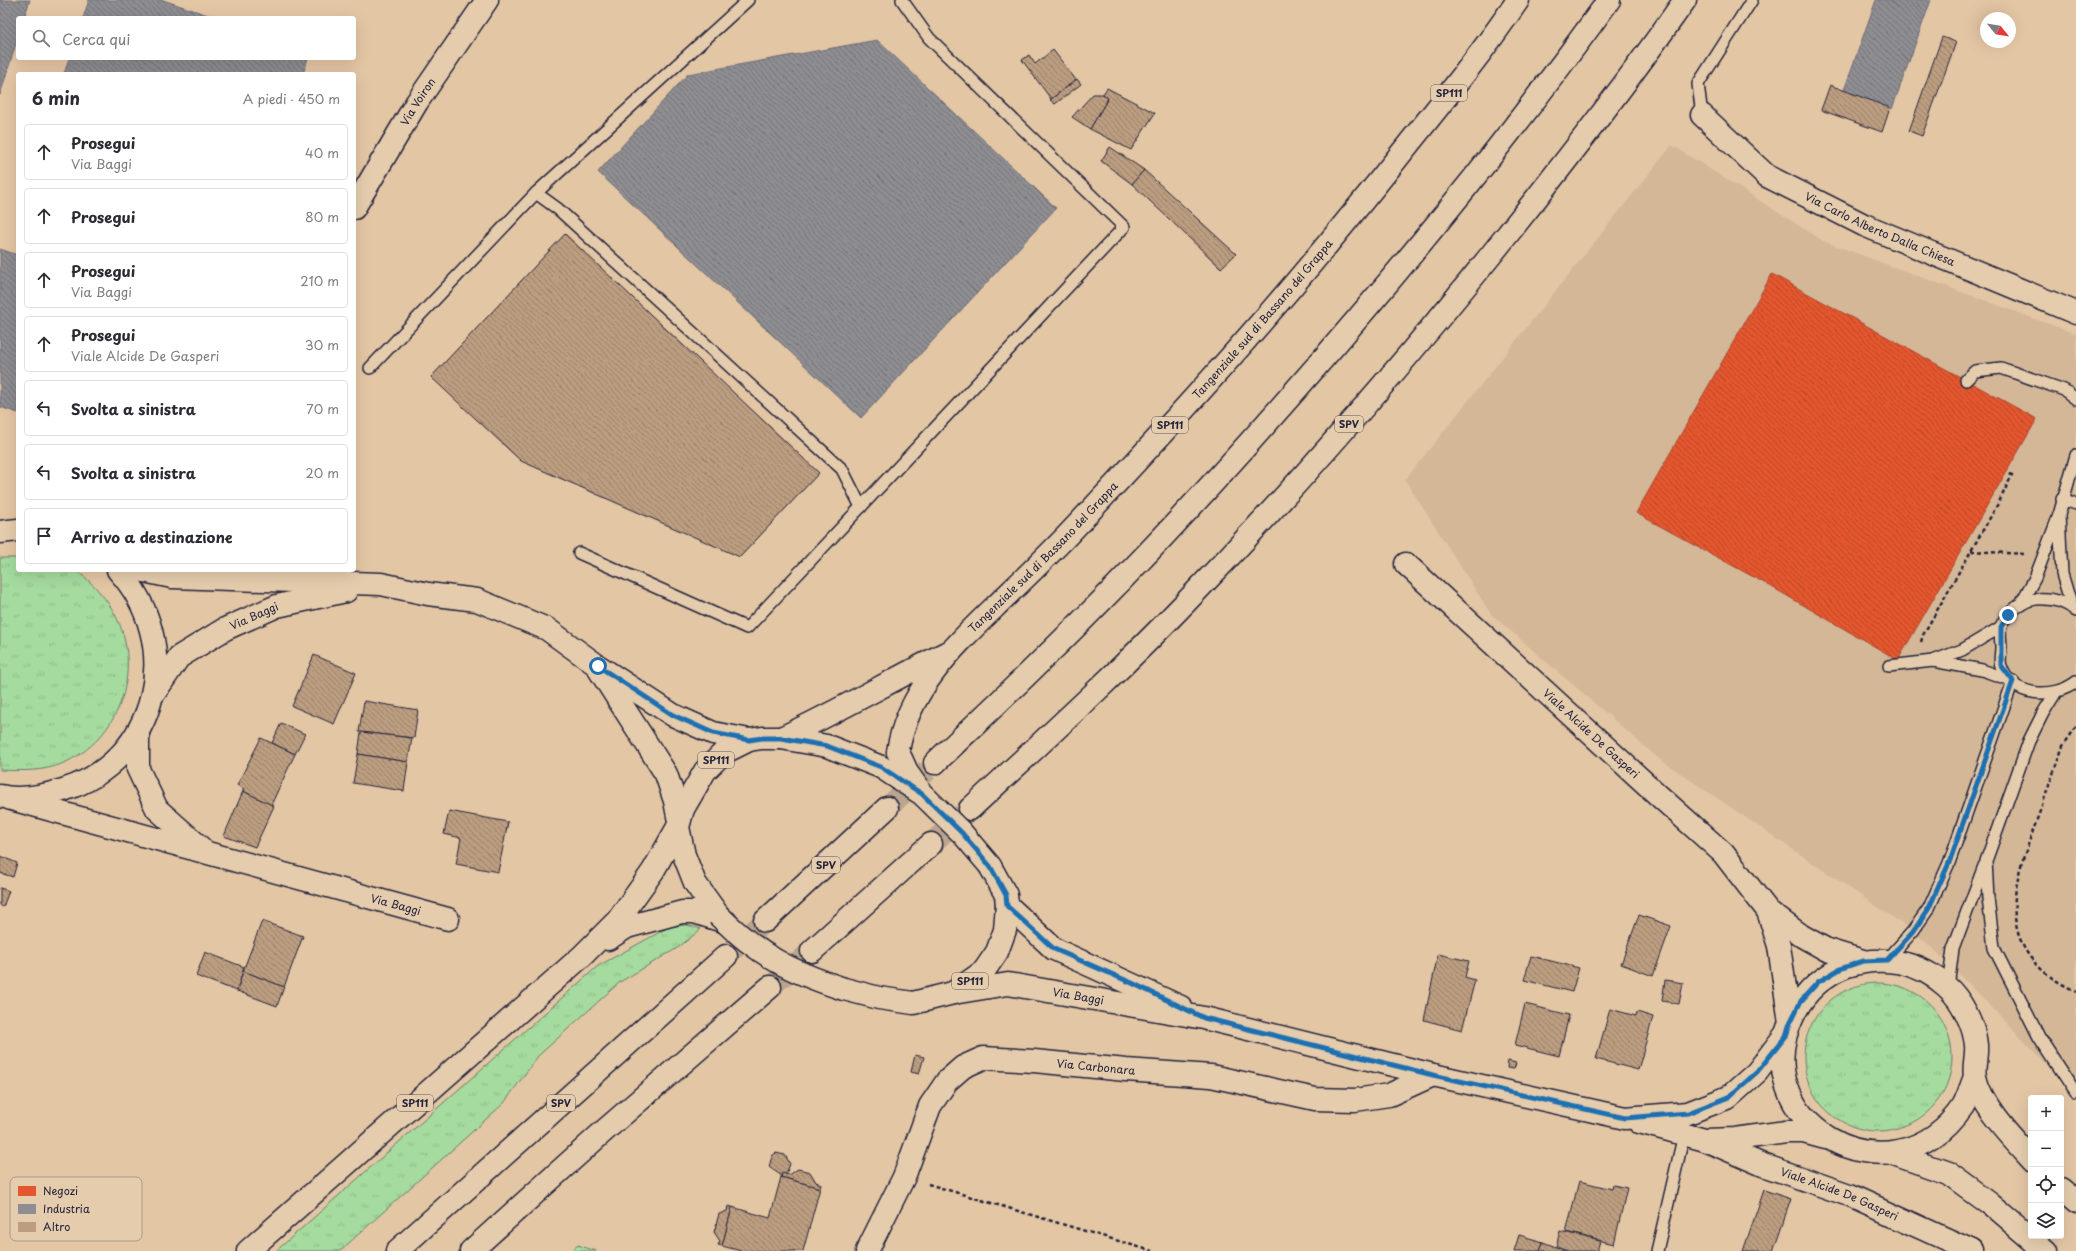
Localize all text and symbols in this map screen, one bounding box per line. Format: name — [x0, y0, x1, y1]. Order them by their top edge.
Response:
north arrow — [1980, 12, 2016, 48]
search box — [16, 16, 356, 60]
icon: search — [30, 27, 52, 49]
text: Cerca qui — [62, 27, 130, 50]
street label: Via Voiron — [396, 74, 439, 129]
text: 6 min — [32, 85, 80, 111]
road number: SP111 — [1431, 85, 1467, 101]
text: A piedi · 450 m — [243, 89, 340, 108]
text: Prosegui — [71, 131, 135, 154]
icon: ahead — [33, 141, 55, 163]
text: 40 m — [305, 143, 339, 162]
text: Via Baggi — [71, 154, 132, 173]
street label: Via Carlo Alberto Dalla Chiesa — [1802, 187, 1959, 270]
icon: ahead — [33, 205, 55, 227]
text: Prosegui — [71, 205, 135, 228]
text: 80 m — [305, 207, 339, 226]
street label: Tangenziale sud di Bassano del Grappa — [1188, 235, 1336, 403]
text: Prosegui — [71, 259, 135, 282]
icon: ahead — [33, 269, 55, 291]
text: 210 m — [300, 271, 339, 290]
text: Via Baggi — [71, 282, 132, 301]
text: Prosegui — [71, 323, 135, 346]
icon: ahead — [33, 333, 55, 355]
text: 30 m — [305, 335, 339, 354]
text: Viale Alcide De Gasperi — [71, 346, 219, 365]
icon: left — [33, 397, 55, 419]
text: Svolta a sinistra — [71, 397, 196, 420]
text: 70 m — [306, 399, 339, 418]
road number: SPV — [1335, 416, 1363, 432]
road number: SP111 — [1152, 417, 1188, 433]
icon: left — [33, 461, 55, 483]
text: Svolta a sinistra — [71, 461, 196, 484]
text: 20 m — [305, 463, 339, 482]
street label: Tangenziale sud di Bassano del Grappa — [964, 478, 1121, 636]
icon: arrive — [33, 525, 55, 547]
text: Arrivo a destinazione — [71, 525, 233, 548]
street label: Via Baggi — [227, 597, 281, 634]
route end — [1999, 606, 2017, 624]
route start — [589, 657, 607, 675]
street label: Viale Alcide De Gasperi — [1539, 685, 1643, 782]
road number: SP111 — [698, 752, 734, 768]
road number: SPV — [812, 857, 840, 873]
street label: Via Baggi — [369, 889, 423, 919]
road number: SP111 — [952, 973, 988, 989]
street label: Via Baggi — [1051, 983, 1105, 1008]
street label: Via Carbonara — [1056, 1054, 1136, 1079]
road number: SP111 — [397, 1095, 433, 1111]
road number: SPV — [547, 1095, 575, 1111]
map controls — [2028, 1095, 2064, 1239]
button: + — [2028, 1095, 2064, 1131]
button: − — [2028, 1131, 2064, 1167]
street label: Viale Alcide De Gasperi — [1778, 1163, 1902, 1224]
button: locate — [2028, 1167, 2064, 1203]
legend — [10, 1177, 142, 1241]
text: Negozi — [43, 1182, 78, 1199]
text: Industria — [43, 1200, 90, 1217]
button: layers — [2028, 1203, 2064, 1239]
text: Altro — [43, 1218, 70, 1235]

